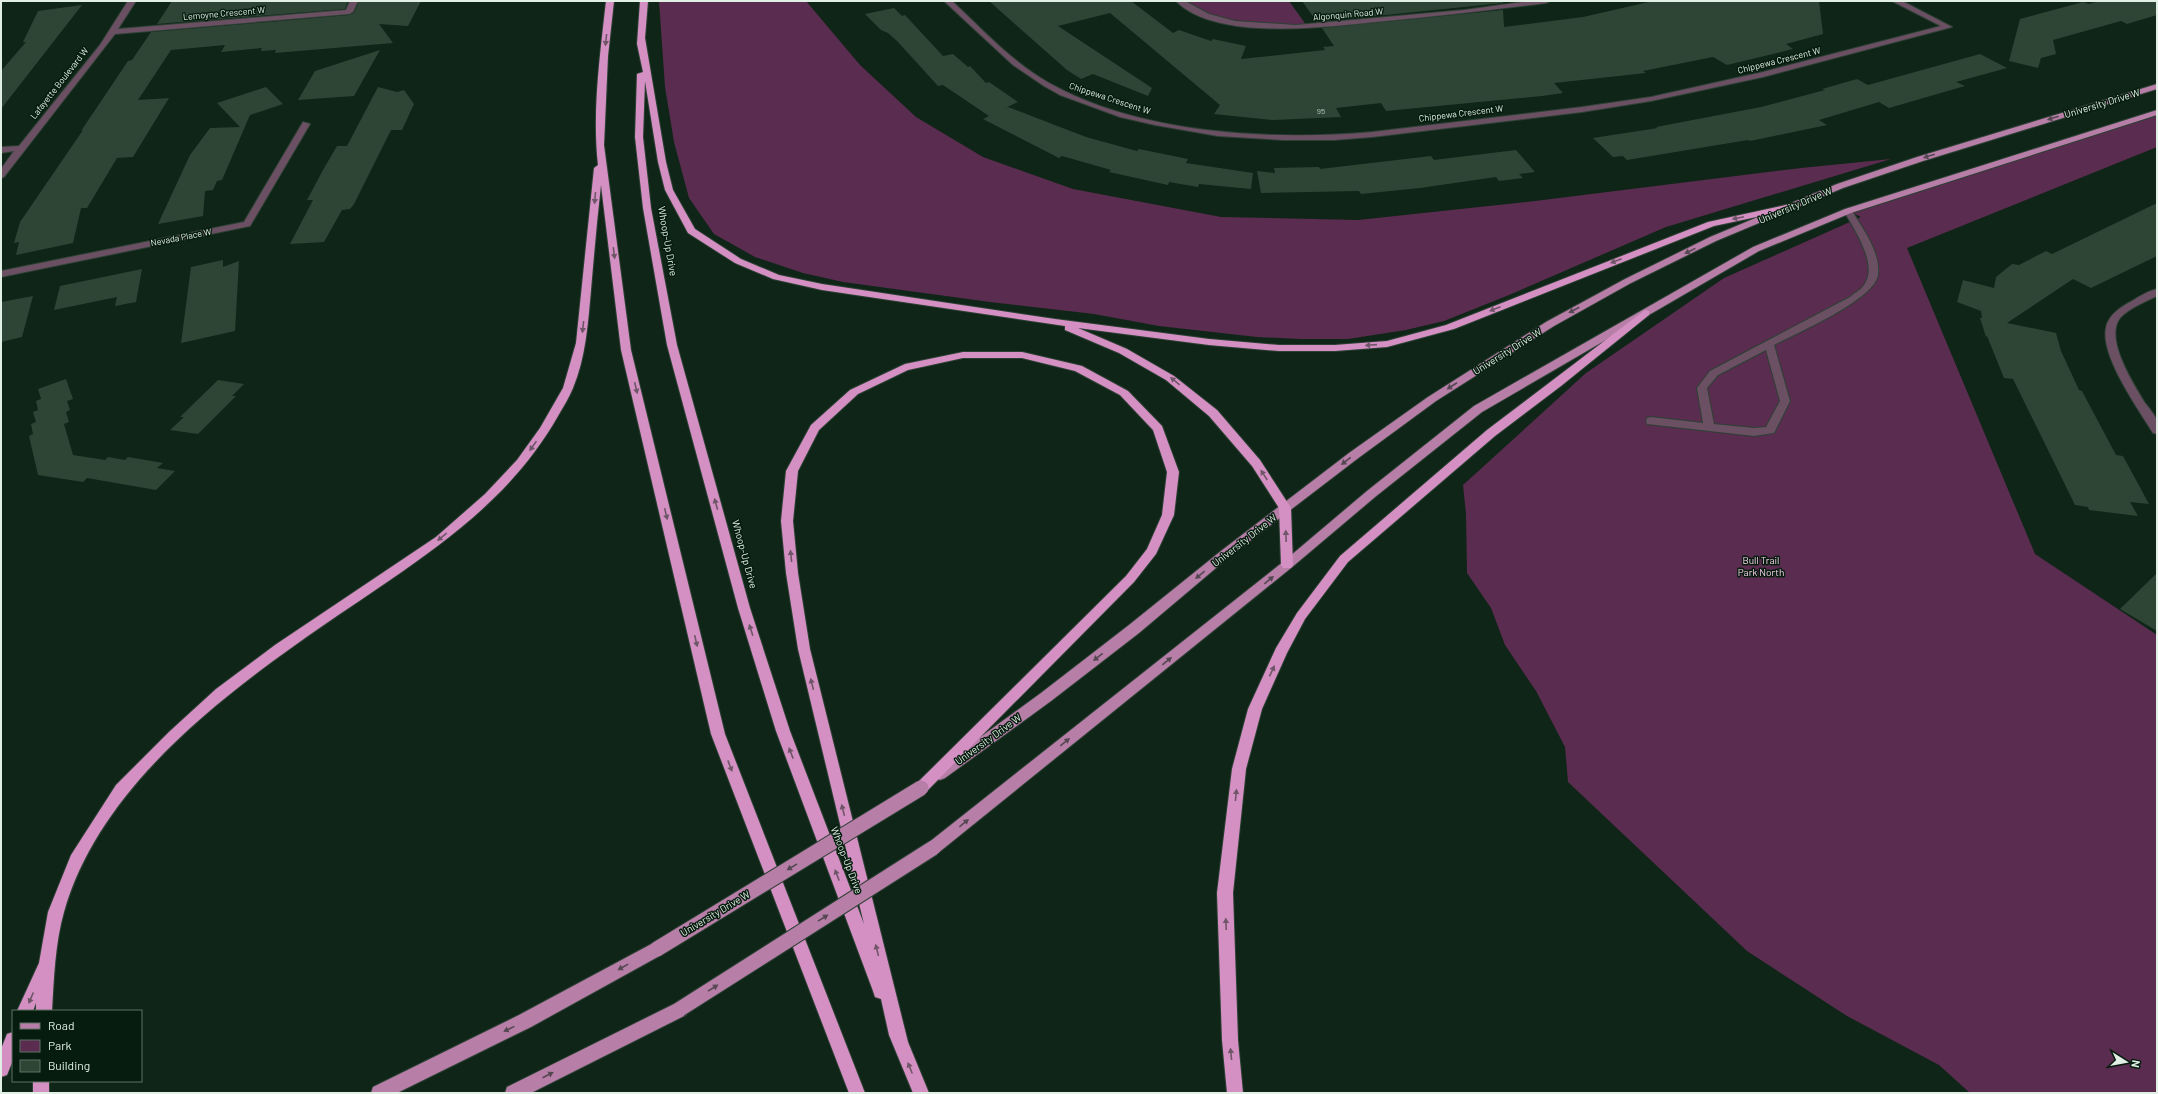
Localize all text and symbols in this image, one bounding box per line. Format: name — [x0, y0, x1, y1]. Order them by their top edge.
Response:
street label: Lemoyne Crescent W — [182, 4, 266, 22]
street label: Algonquin Road W — [1312, 5, 1384, 23]
one-way arrow — [603, 34, 609, 46]
street label: Chippewa Crescent W — [1736, 44, 1822, 76]
street label: Lafayette Boulevard W — [28, 45, 90, 121]
street label: Chippewa Crescent W — [1068, 80, 1152, 116]
street label: University Drive W — [2063, 86, 2142, 120]
street label: Chippewa Crescent W — [1418, 102, 1504, 124]
house number: 95 — [1317, 106, 1325, 116]
one-way arrow — [2047, 115, 2059, 121]
one-way arrow — [1922, 153, 1934, 159]
street label: University Drive W — [1756, 184, 1834, 226]
one-way arrow — [592, 192, 598, 204]
street label: Whoop-Up Drive — [656, 205, 680, 277]
one-way arrow — [1732, 216, 1744, 222]
street label: Nevada Place W — [150, 226, 213, 248]
one-way arrow — [611, 247, 617, 259]
one-way arrow — [1684, 247, 1696, 254]
one-way arrow — [1609, 259, 1621, 265]
one-way arrow — [1488, 306, 1500, 312]
one-way arrow — [1569, 307, 1580, 314]
one-way arrow — [579, 321, 586, 333]
street label: University Drive W — [1470, 325, 1544, 377]
one-way arrow — [1365, 342, 1377, 349]
one-way arrow — [1169, 377, 1180, 386]
one-way arrow — [633, 381, 639, 394]
one-way arrow — [1447, 382, 1457, 390]
one-way arrow — [529, 440, 537, 451]
one-way arrow — [1340, 457, 1351, 465]
one-way arrow — [1260, 470, 1268, 480]
one-way arrow — [713, 498, 719, 510]
one-way arrow — [663, 508, 669, 520]
street label: University Drive W — [1209, 511, 1279, 569]
street label: Whoop-Up Drive — [730, 518, 760, 590]
one-way arrow — [1283, 529, 1289, 542]
one-way arrow — [437, 533, 447, 542]
one-way arrow — [787, 550, 794, 562]
park label: Bull Trail Park North — [1738, 554, 1784, 578]
one-way arrow — [1194, 571, 1205, 580]
one-way arrow — [1263, 576, 1274, 584]
one-way arrow — [748, 623, 754, 635]
one-way arrow — [693, 634, 699, 647]
one-way arrow — [1093, 652, 1104, 661]
one-way arrow — [1162, 657, 1173, 666]
one-way arrow — [1269, 665, 1275, 677]
one-way arrow — [809, 678, 815, 690]
street label: University Drive W — [953, 711, 1023, 767]
one-way arrow — [1060, 738, 1071, 747]
one-way arrow — [788, 747, 794, 759]
one-way arrow — [728, 760, 734, 772]
one-way arrow — [1233, 789, 1239, 801]
one-way arrow — [840, 804, 846, 816]
one-way arrow — [958, 819, 969, 828]
street label: Whoop-Up Drive — [829, 825, 865, 895]
one-way arrow — [786, 863, 798, 870]
one-way arrow — [833, 868, 839, 880]
street label: University Drive W — [678, 888, 752, 938]
one-way arrow — [818, 914, 828, 922]
one-way arrow — [1223, 917, 1229, 930]
one-way arrow — [874, 944, 880, 956]
one-way arrow — [617, 964, 629, 971]
one-way arrow — [707, 984, 719, 991]
one-way arrow — [27, 993, 33, 1005]
legend — [12, 1010, 142, 1082]
text: Road — [48, 1018, 75, 1032]
one-way arrow — [503, 1026, 515, 1032]
text: Park — [48, 1038, 72, 1052]
north arrow — [2106, 1042, 2146, 1082]
one-way arrow — [1228, 1048, 1235, 1060]
text: Building — [48, 1058, 90, 1072]
text: N — [2129, 1059, 2143, 1069]
one-way arrow — [907, 1062, 913, 1073]
one-way arrow — [542, 1072, 554, 1079]

